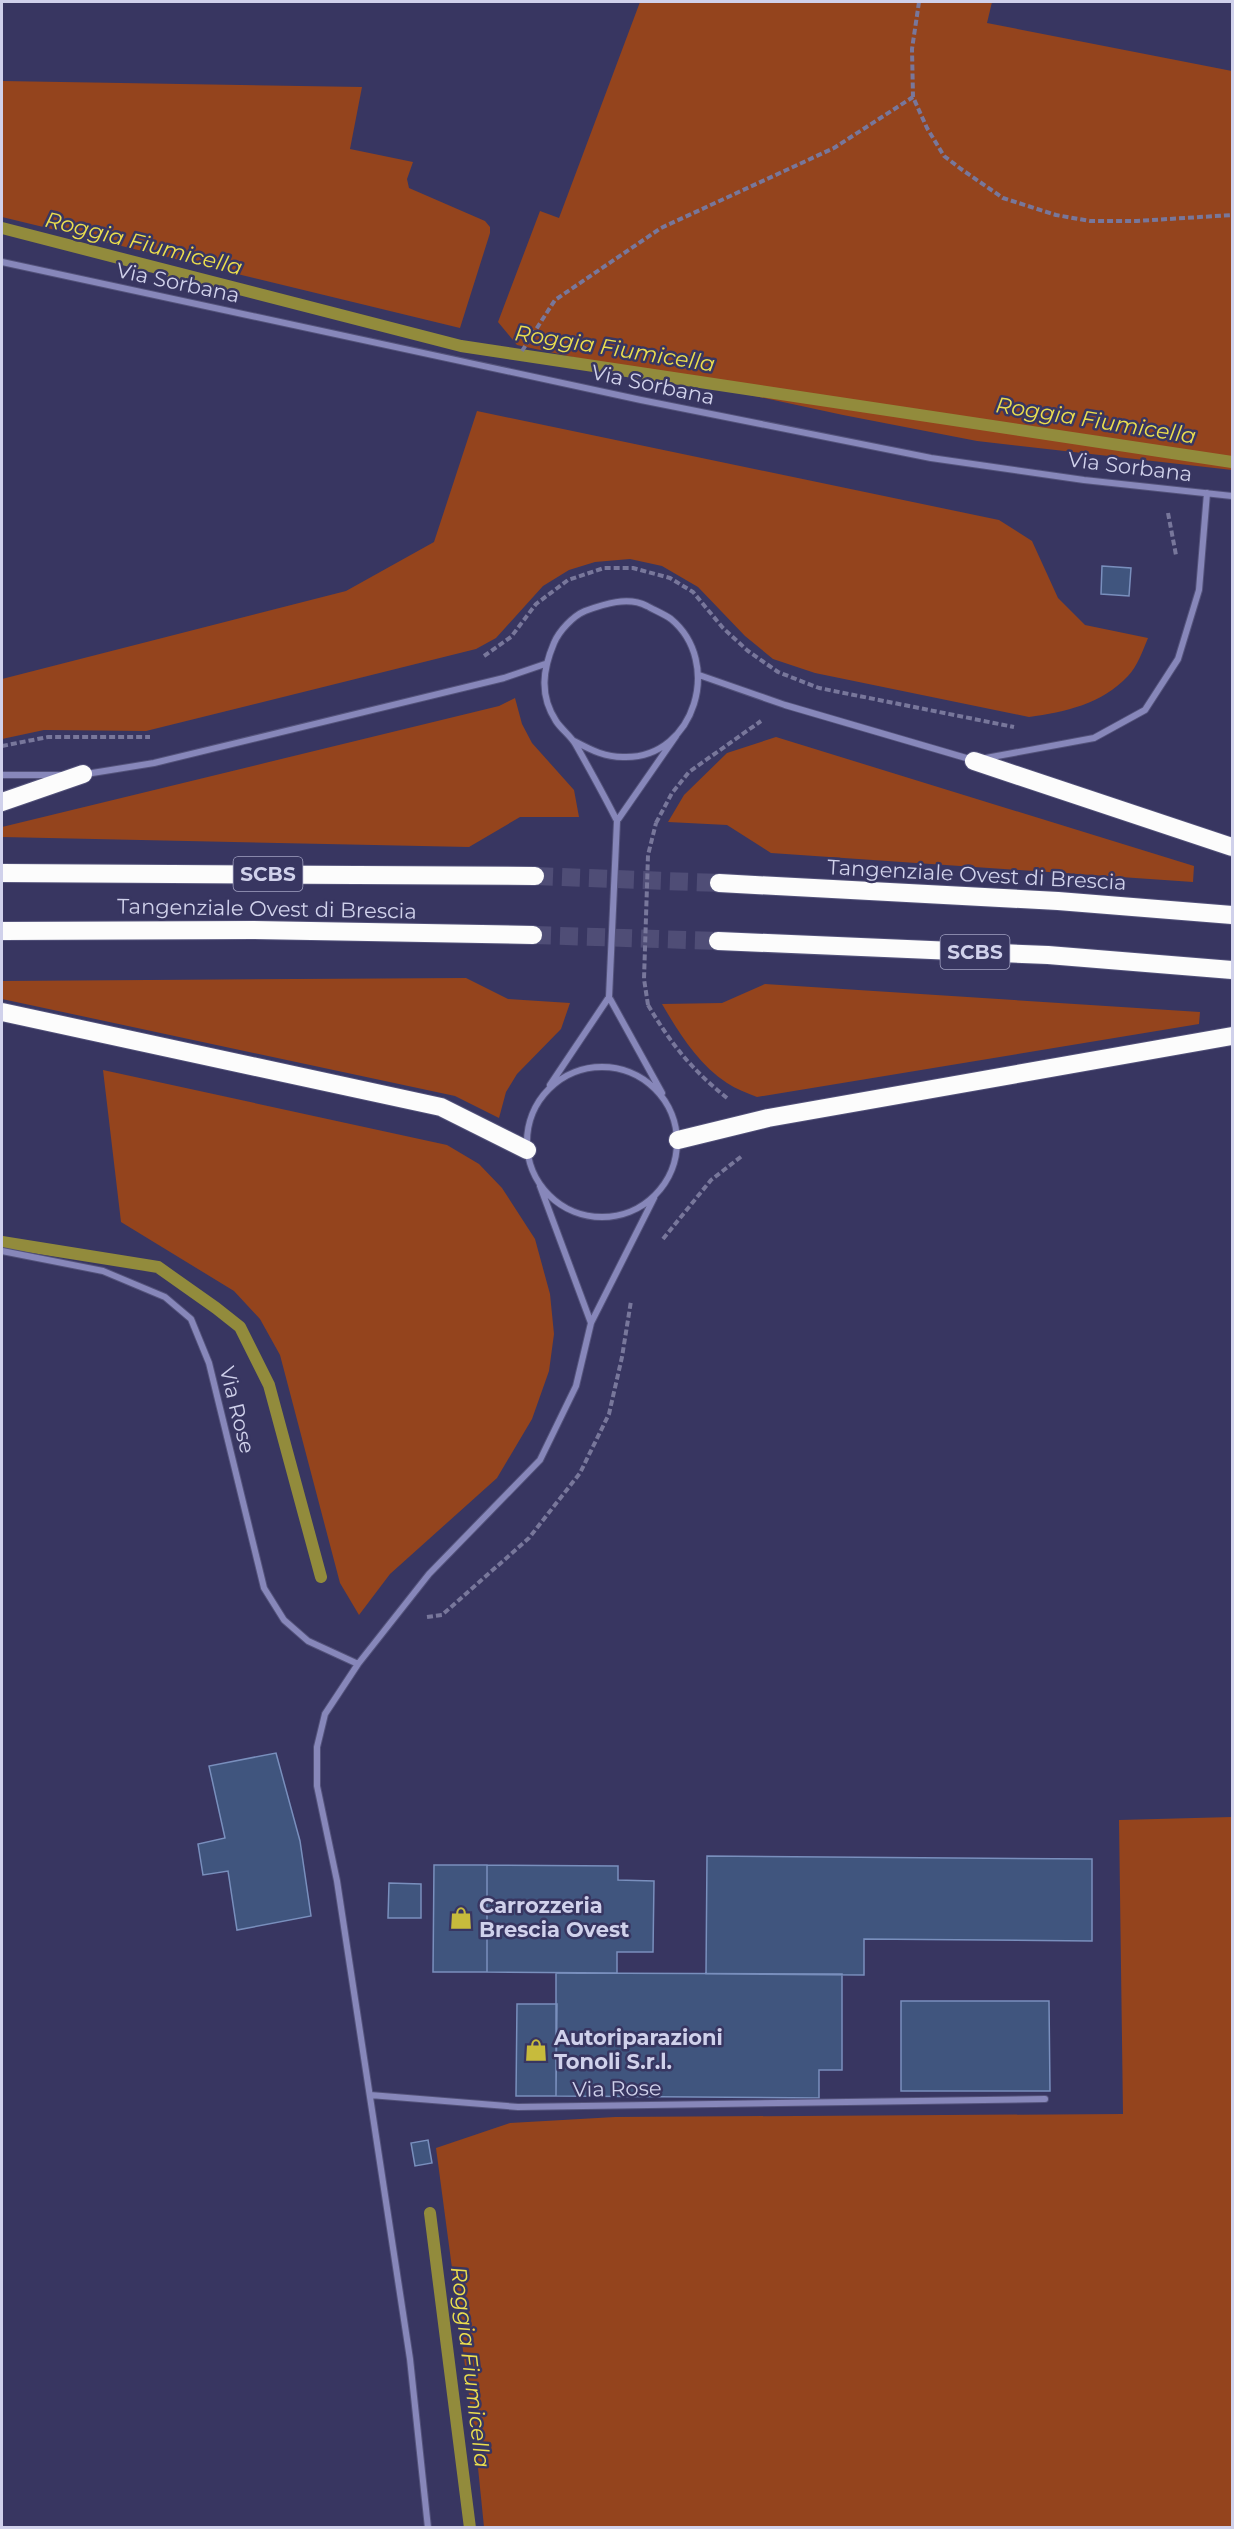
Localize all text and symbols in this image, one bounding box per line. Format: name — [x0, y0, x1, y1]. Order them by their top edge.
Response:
water label: Roggia Fiumicella — [42, 206, 245, 281]
street label: Via Sorbana — [114, 257, 242, 308]
water label: Roggia Fiumicella — [513, 319, 717, 378]
street label: Via Sorbana — [589, 359, 717, 410]
water label: Roggia Fiumicella — [994, 391, 1198, 450]
street label: Via Sorbana — [1066, 446, 1194, 487]
street label: Tangenziale Ovest di Brescia — [827, 854, 1127, 895]
road number: SCBS — [234, 857, 302, 891]
street label: Tangenziale Ovest di Brescia — [117, 893, 417, 924]
road number: SCBS — [940, 935, 1010, 969]
street label: Via Rose — [215, 1364, 260, 1456]
place label: Carrozzeria Brescia Ovest — [479, 1893, 629, 1942]
shop icon: Carrozzeria Brescia Ovest — [448, 1905, 474, 1931]
place label: Autoriparazioni Tonoli S.r.l. — [553, 2025, 723, 2074]
shop icon: Autoriparazioni Tonoli S.r.l. — [523, 2037, 549, 2063]
street label: Via Rose — [572, 2075, 662, 2102]
water label: Roggia Fiumicella — [445, 2265, 496, 2469]

